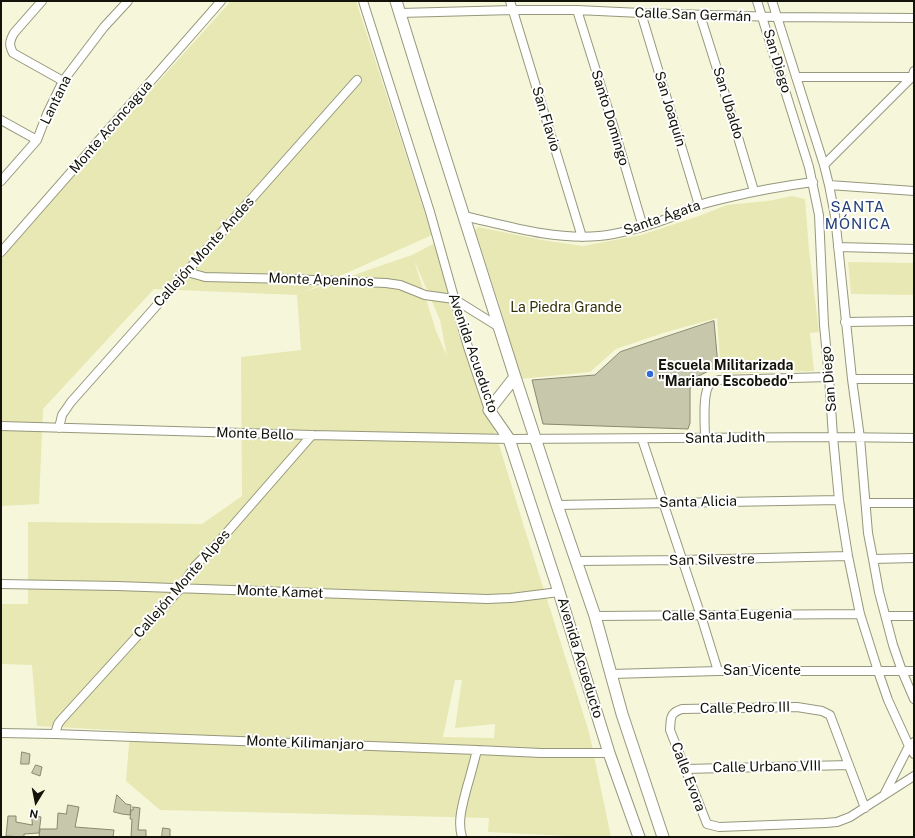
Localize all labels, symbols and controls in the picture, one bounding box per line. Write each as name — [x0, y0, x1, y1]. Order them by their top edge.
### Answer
street label: Calle San Germán — [634, 5, 752, 25]
street label: San Diego — [759, 27, 795, 95]
street label: San Ubaldo — [709, 65, 747, 141]
street label: Santo Domingo — [587, 68, 633, 168]
street label: San Joaquín — [651, 69, 689, 149]
street label: Lantana — [37, 73, 75, 127]
street label: Monte Aconcagua — [66, 77, 156, 177]
street label: San Flavio — [528, 85, 564, 153]
street label: Callejón Monte Andes — [150, 194, 258, 310]
street label: Santa Ágata — [621, 197, 703, 239]
district label: SANTA MÓNICA — [825, 198, 891, 233]
street label: Monte Apeninos — [268, 270, 374, 290]
street label: Avenida Acueducto — [445, 291, 501, 415]
park label: La Piedra Grande — [510, 300, 622, 316]
street label: San Diego — [818, 345, 840, 413]
place label: Escuela Militarizada "Mariano Escobedo" — [658, 358, 793, 390]
marker: Escuela Militarizada "Mariano Escobedo" — [645, 369, 655, 379]
street label: Monte Bello — [216, 424, 294, 444]
street label: Santa Judith — [685, 429, 765, 447]
street label: Santa Alicia — [659, 493, 737, 511]
street label: Callejón Monte Alpes — [130, 526, 234, 642]
street label: San Silvestre — [669, 551, 755, 569]
street label: Monte Kamet — [236, 582, 324, 602]
street label: Avenida Acueducto — [554, 596, 606, 720]
street label: Calle Santa Eugenia — [662, 605, 792, 625]
street label: San Vicente — [723, 663, 801, 679]
street label: Calle Pedro III — [700, 699, 790, 717]
street label: Monte Kilimanjaro — [246, 733, 364, 753]
street label: Calle Evora — [667, 740, 709, 814]
street label: Calle Urbano VIII — [713, 758, 821, 776]
north arrow — [16, 782, 56, 822]
text: N — [29, 807, 39, 820]

